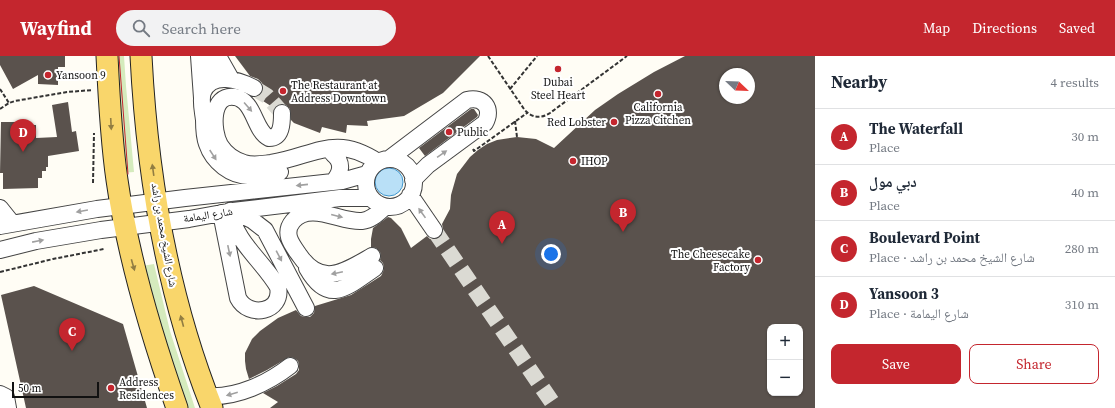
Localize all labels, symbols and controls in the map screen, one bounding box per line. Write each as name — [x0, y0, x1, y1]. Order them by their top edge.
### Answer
search box — [116, 10, 396, 46]
text: Wayfind — [20, 15, 92, 41]
icon: search — [130, 17, 152, 39]
text: Search here — [162, 18, 241, 39]
text: Map — [923, 18, 950, 38]
text: Directions — [972, 18, 1037, 38]
text: Saved — [1059, 18, 1095, 38]
marker: Dubai Steel Heart — [553, 64, 563, 74]
place label: Yansoon 9 — [56, 68, 106, 83]
north arrow — [719, 68, 755, 104]
marker: Yansoon 9 — [43, 70, 53, 80]
text: Nearby — [831, 70, 887, 94]
text: 4 results — [1051, 74, 1099, 91]
place label: Dubai Steel Heart — [531, 75, 585, 103]
place label: The Restaurant at Address Downtown — [291, 78, 387, 106]
marker: The Restaurant at Address Downtown — [278, 86, 288, 96]
marker: California Pizza Citchen — [653, 89, 663, 99]
place label: California Pizza Citchen — [625, 100, 691, 128]
one-way arrow — [243, 103, 252, 112]
place label: Red Lobster — [547, 115, 606, 130]
marker: Red Lobster — [609, 117, 619, 127]
one-way arrow — [108, 118, 114, 131]
text: The Waterfall — [869, 118, 963, 139]
pin: D — [10, 119, 36, 152]
place label: Public — [457, 125, 489, 140]
marker: Public — [444, 127, 454, 137]
text: A — [840, 128, 848, 145]
text: 30 m — [1071, 128, 1099, 145]
text: Place — [869, 139, 900, 156]
one-way arrow — [209, 150, 217, 160]
one-way arrow — [437, 150, 447, 158]
place label: IHOP — [581, 154, 608, 169]
marker: IHOP — [568, 156, 578, 166]
one-way arrow — [150, 164, 156, 176]
text: دبي مول — [869, 171, 917, 192]
street label: شارع الشيخ محمد بن راشد — [147, 182, 181, 288]
one-way arrow — [296, 182, 308, 188]
text: B — [840, 184, 848, 201]
text: 40 m — [1071, 184, 1099, 201]
text: Place — [869, 197, 900, 214]
pin: B — [610, 199, 636, 232]
street label: شارع اليمامة — [182, 204, 234, 226]
one-way arrow — [418, 207, 426, 218]
one-way arrow — [76, 209, 88, 215]
pin: A — [489, 211, 515, 244]
one-way arrow — [331, 213, 343, 219]
text: Boulevard Point — [869, 227, 980, 248]
one-way arrow — [32, 238, 44, 244]
text: C — [840, 240, 848, 257]
text: 280 m — [1065, 240, 1099, 257]
your location — [541, 244, 561, 264]
one-way arrow — [226, 245, 232, 257]
place label: The Cheesecake Factory — [671, 247, 750, 275]
text: Place · شارع الشيخ محمد بن راشد — [869, 249, 1035, 266]
one-way arrow — [276, 250, 282, 262]
marker: The Cheesecake Factory — [753, 255, 763, 265]
one-way arrow — [130, 259, 136, 271]
one-way arrow — [331, 270, 343, 276]
text: Yansoon 3 — [869, 283, 939, 304]
text: D — [839, 296, 849, 313]
text: 310 m — [1065, 296, 1099, 313]
text: Place · شارع اليمامة — [869, 305, 969, 322]
one-way arrow — [179, 315, 185, 327]
pin: C — [59, 318, 85, 351]
map controls — [767, 324, 803, 396]
button: + — [767, 324, 803, 360]
button: Save — [831, 344, 961, 384]
button: Share — [969, 344, 1099, 384]
button: − — [767, 360, 803, 396]
place label: Address Residences — [119, 375, 174, 403]
scale bar — [12, 380, 99, 399]
text: 50 m — [18, 381, 41, 396]
marker: Address Residences — [106, 383, 116, 393]
one-way arrow — [225, 391, 237, 397]

